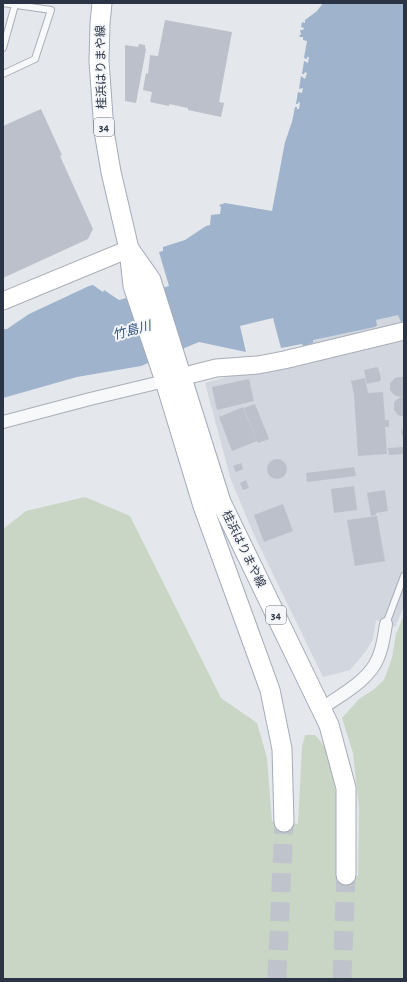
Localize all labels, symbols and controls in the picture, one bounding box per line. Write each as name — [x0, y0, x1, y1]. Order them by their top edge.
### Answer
street label: 桂浜はりまや線 — [93, 25, 108, 109]
road number: 34 — [94, 118, 114, 136]
water label: 竹島川 — [111, 318, 154, 342]
street label: 桂浜はりまや線 — [220, 508, 269, 589]
road number: 34 — [266, 606, 286, 624]

